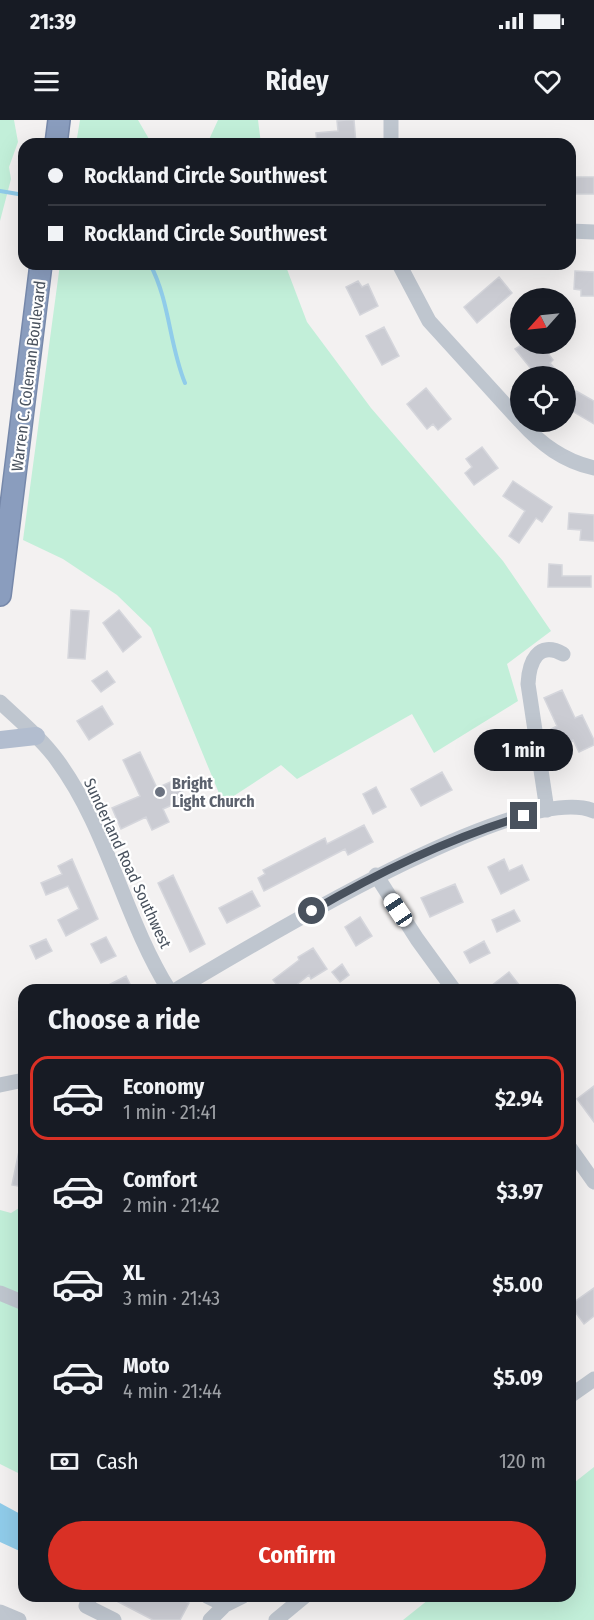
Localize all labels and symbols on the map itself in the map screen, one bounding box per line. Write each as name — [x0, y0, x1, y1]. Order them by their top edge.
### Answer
street label: Warren C. Coleman Boulevard — [7, 280, 50, 473]
north arrow — [510, 288, 576, 354]
callout: 1 min — [474, 729, 574, 771]
place label: Bright Light Church — [172, 774, 255, 811]
street label: Sunderland Road Southwest — [80, 775, 176, 952]
marker: Bright Light Church — [153, 785, 167, 799]
route end — [510, 802, 537, 829]
car — [380, 890, 416, 930]
route start — [298, 897, 325, 924]

